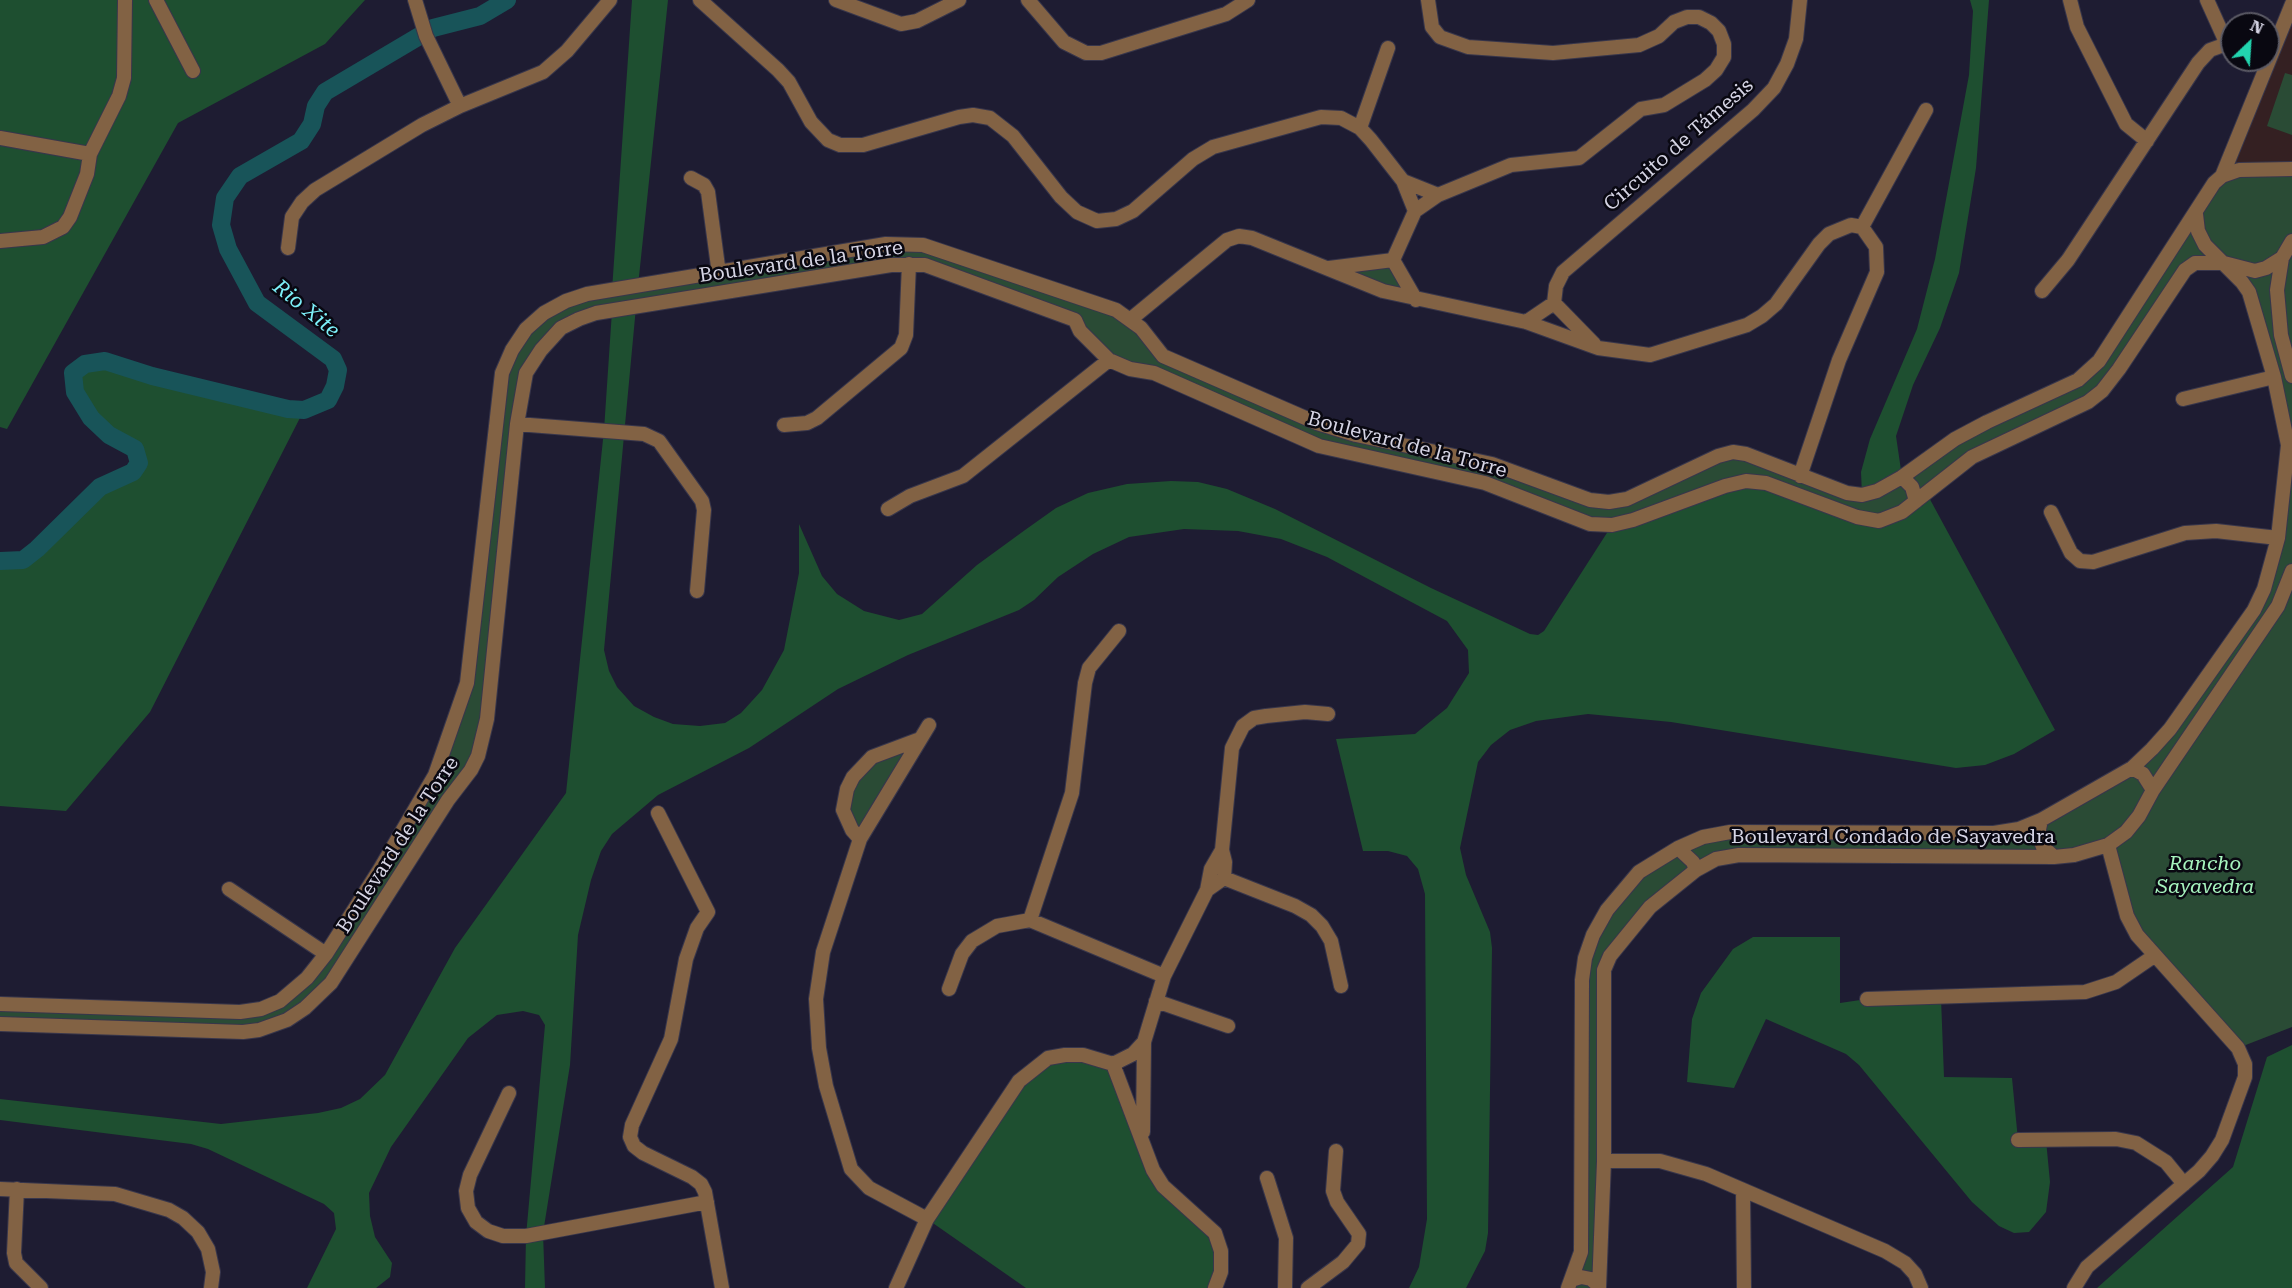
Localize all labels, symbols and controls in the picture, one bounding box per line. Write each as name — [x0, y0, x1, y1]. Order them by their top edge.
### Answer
north arrow — [2220, 12, 2280, 72]
text: N — [2247, 16, 2267, 38]
street label: Circuito de Támesis — [1599, 74, 1759, 216]
street label: Boulevard de la Torre — [698, 236, 904, 288]
water label: Rio Xite — [268, 275, 344, 343]
street label: Boulevard de la Torre — [1305, 407, 1509, 483]
street label: Boulevard de la Torre — [332, 752, 464, 938]
street label: Boulevard Condado de Sayavedra — [1731, 825, 2055, 849]
park label: Rancho Sayavedra — [2156, 852, 2254, 899]

